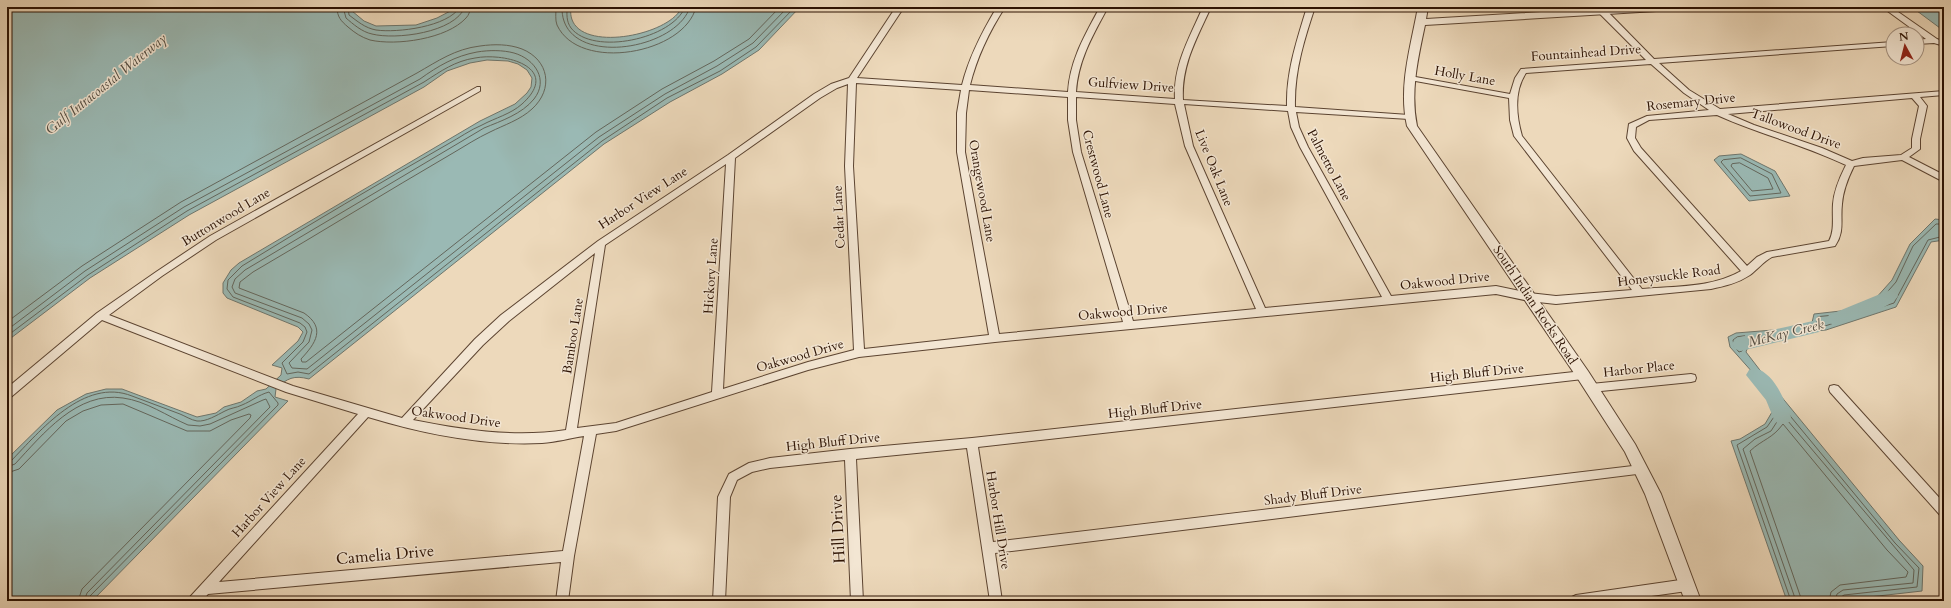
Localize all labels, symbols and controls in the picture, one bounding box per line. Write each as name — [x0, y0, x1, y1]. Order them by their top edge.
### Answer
north arrow — [1885, 26, 1925, 66]
text: N — [1898, 28, 1910, 45]
water label: Gulf Intracoastal Waterway — [41, 29, 171, 139]
street label: Fountainhead Drive — [1530, 40, 1642, 66]
street label: Holly Lane — [1433, 62, 1497, 90]
street label: Gulfview Drive — [1087, 73, 1175, 97]
street label: Rosemary Drive — [1646, 88, 1737, 116]
street label: Tallowood Drive — [1748, 104, 1844, 154]
street label: Palmetto Lane — [1303, 126, 1356, 204]
street label: Live Oak Lane — [1190, 127, 1238, 209]
street label: Crestwood Lane — [1078, 128, 1118, 220]
street label: Orangewood Lane — [964, 138, 1000, 244]
street label: Harbor View Lane — [595, 162, 691, 234]
street label: Buttonwood Lane — [178, 183, 274, 251]
street label: Cedar Lane — [828, 185, 850, 249]
street label: Hickory Lane — [699, 237, 723, 315]
street label: South Indian Rocks Road — [1488, 242, 1582, 368]
street label: Honeysuckle Road — [1616, 261, 1722, 291]
street label: Oakwood Drive — [1399, 267, 1491, 295]
street label: Bamboo Lane — [558, 297, 588, 375]
street label: Oakwood Drive — [1077, 299, 1169, 325]
water label: McKay Creek — [1746, 314, 1826, 352]
street label: Oakwood Drive — [754, 335, 846, 377]
street label: Harbor Place — [1602, 356, 1676, 382]
street label: High Bluff Drive — [1429, 359, 1525, 387]
street label: High Bluff Drive — [1107, 395, 1203, 423]
street label: Oakwood Drive — [410, 402, 502, 432]
street label: High Bluff Drive — [785, 428, 881, 456]
street label: Harbor View Lane — [228, 453, 310, 541]
street label: Harbor Hill Drive — [981, 469, 1015, 571]
street label: Shady Bluff Drive — [1263, 480, 1363, 510]
street label: Hill Drive — [825, 494, 851, 564]
street label: Camelia Drive — [335, 540, 435, 570]

